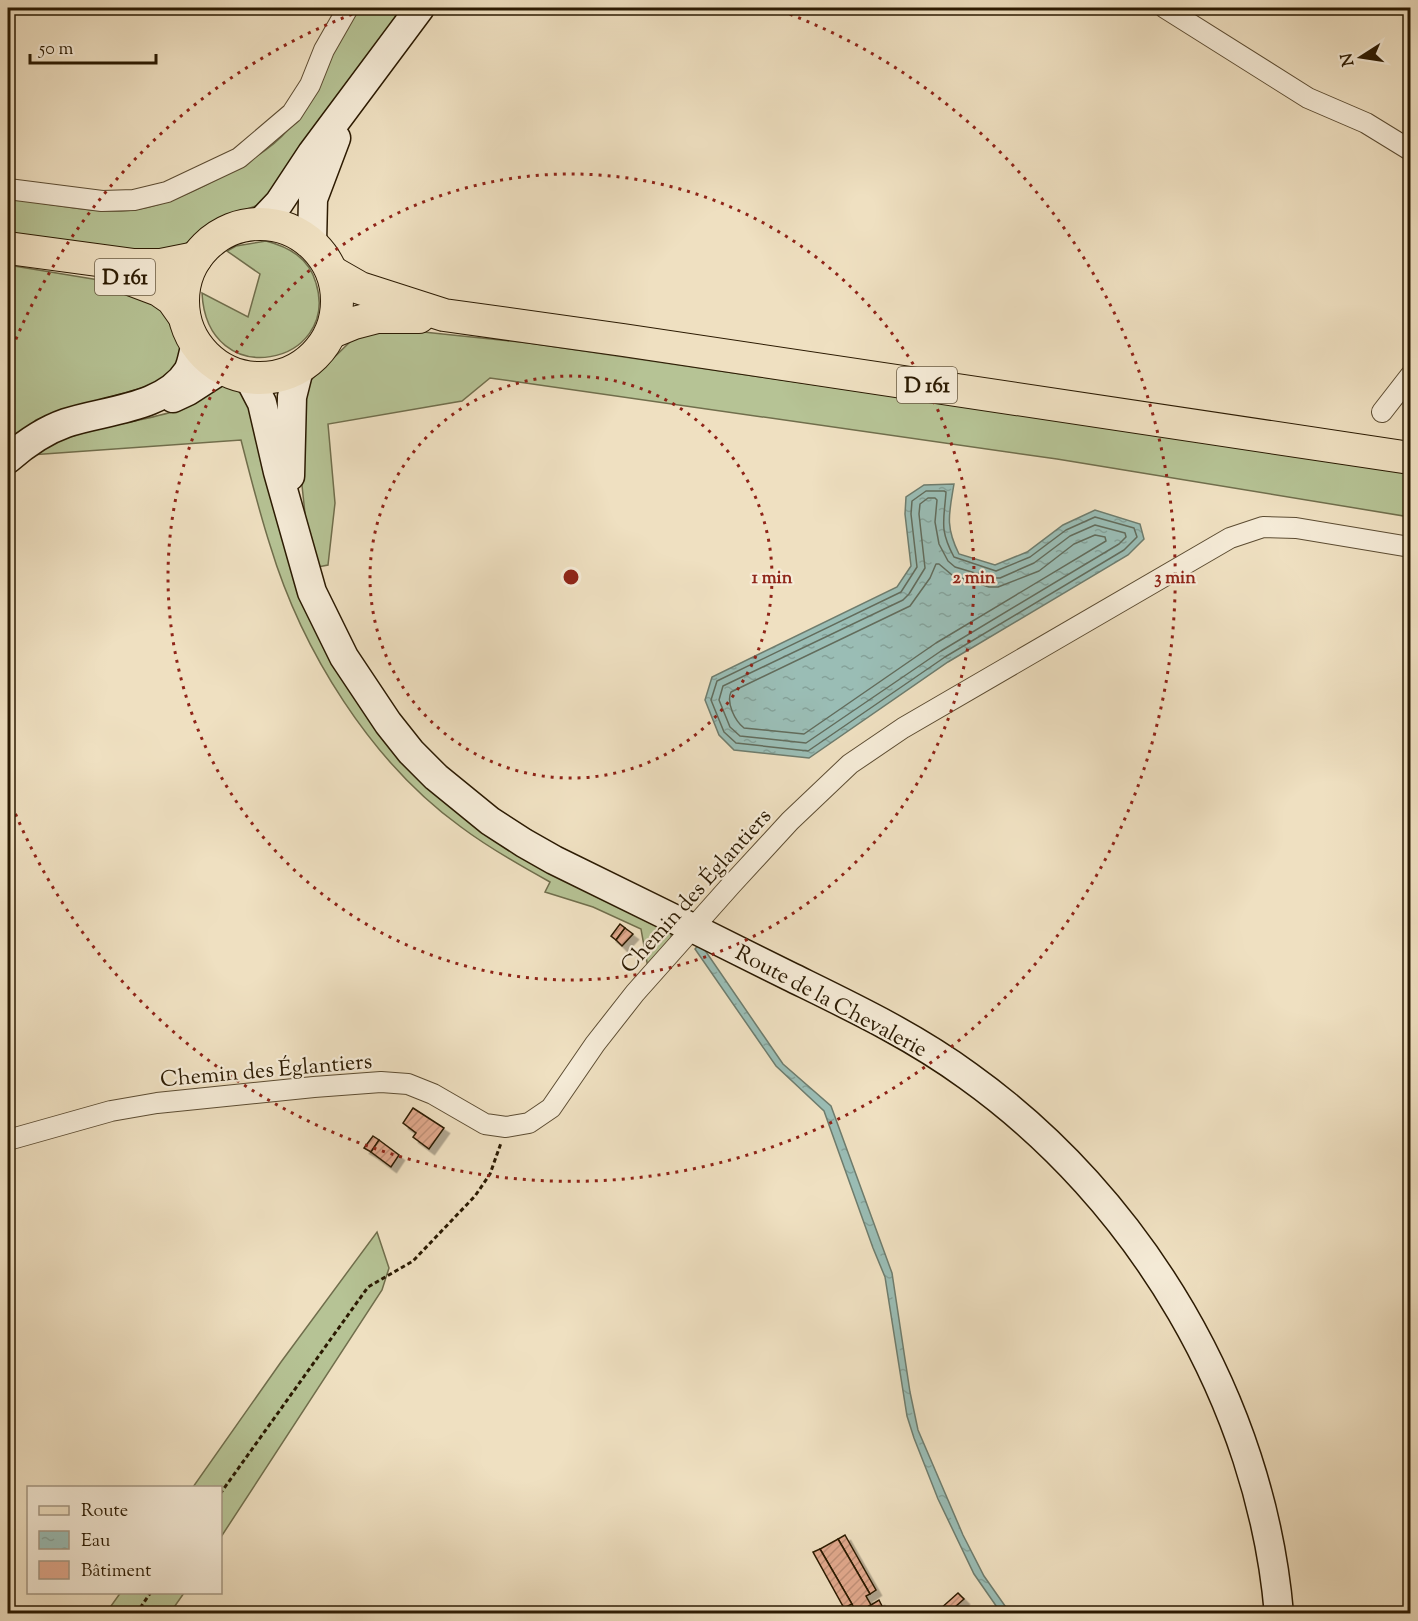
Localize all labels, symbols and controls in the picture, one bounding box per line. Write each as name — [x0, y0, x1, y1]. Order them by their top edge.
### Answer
scale bar — [30, 27, 156, 65]
north arrow — [1331, 27, 1391, 87]
text: 50 m — [38, 37, 74, 63]
text: N — [1336, 51, 1361, 68]
road number: D 161 — [95, 259, 155, 295]
road number: D 161 — [897, 367, 957, 403]
text: 1 min — [752, 566, 793, 592]
text: 2 min — [953, 566, 996, 592]
text: 3 min — [1154, 566, 1196, 592]
centre of rings — [561, 567, 581, 587]
street label: Chemin des Églantiers — [613, 802, 780, 982]
street label: Route de la Chevalerie — [729, 938, 932, 1067]
street label: Chemin des Églantiers — [159, 1046, 374, 1097]
legend — [27, 1486, 222, 1594]
text: Route — [81, 1499, 128, 1525]
text: Eau — [81, 1529, 110, 1555]
text: Bâtiment — [81, 1559, 151, 1585]

